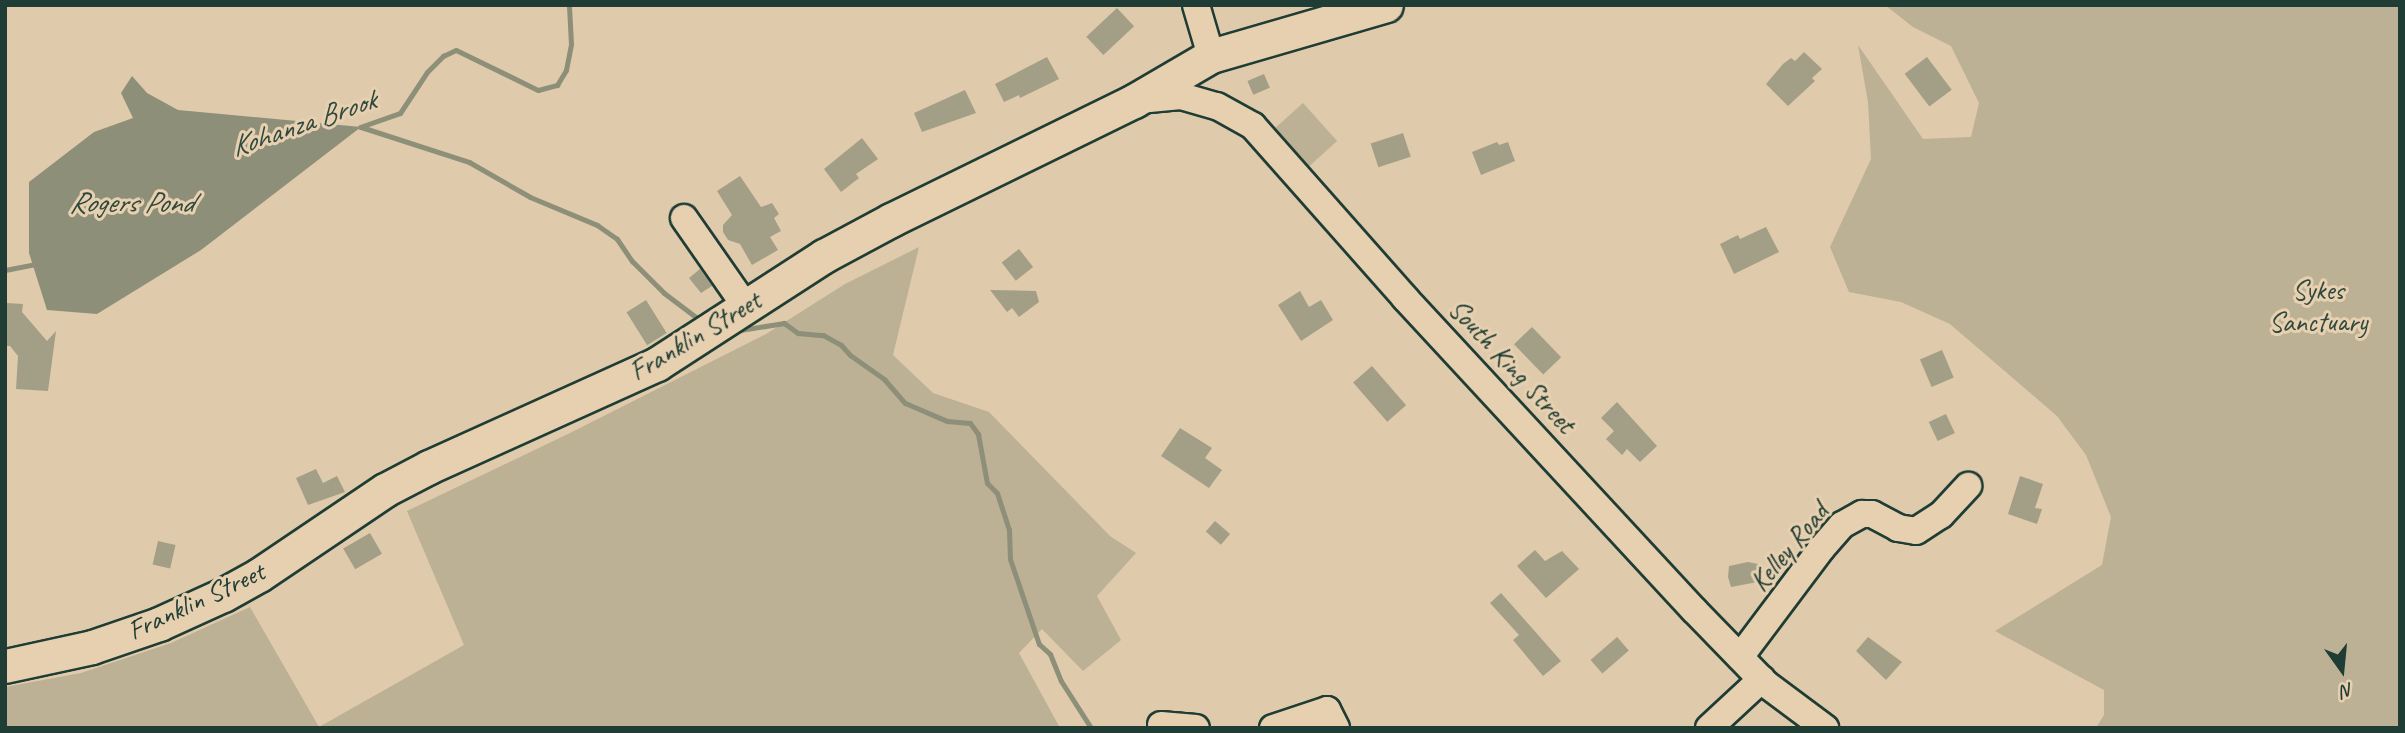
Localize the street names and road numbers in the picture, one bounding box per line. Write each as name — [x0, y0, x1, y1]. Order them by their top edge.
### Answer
street label: Franklin Street — [623, 284, 767, 388]
street label: South King Street — [1441, 292, 1583, 440]
street label: Kelley Road — [1743, 496, 1835, 598]
street label: Franklin Street — [122, 555, 270, 647]

